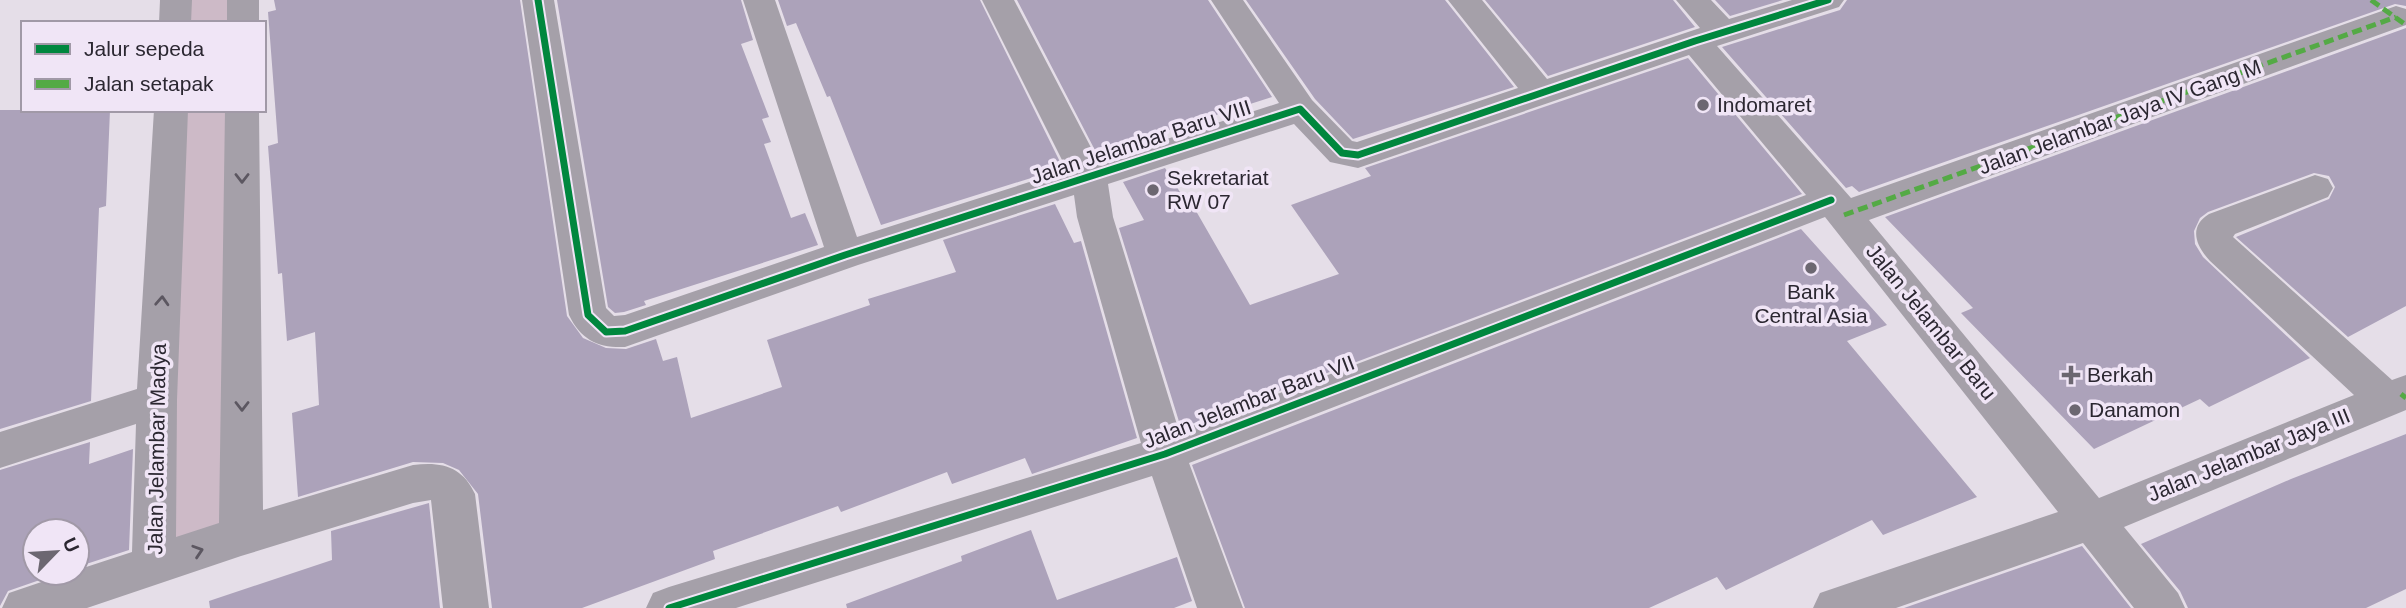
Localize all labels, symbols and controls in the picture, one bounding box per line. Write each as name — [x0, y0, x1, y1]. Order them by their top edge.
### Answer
legend — [21, 21, 266, 112]
text: Jalur sepeda — [84, 37, 205, 60]
street label: Jalan Jelambar Jaya IV Gang M — [1975, 55, 2264, 178]
text: Jalan setapak — [84, 72, 214, 95]
place label: Indomaret — [1717, 93, 1812, 116]
street label: Jalan Jelambar Baru VIII — [1028, 95, 1254, 188]
marker: Indomaret — [1695, 97, 1711, 113]
place label: Sekretariat RW 07 — [1167, 166, 1269, 213]
one-way arrow — [234, 174, 250, 184]
marker: Sekretariat RW 07 — [1145, 182, 1161, 198]
street label: Jalan Jelambar Baru — [1862, 240, 2001, 404]
marker: Bank Central Asia — [1803, 260, 1819, 276]
place label: Bank Central Asia — [1754, 280, 1868, 327]
one-way arrow — [154, 295, 169, 306]
street label: Jalan Jelambar Madya — [143, 343, 170, 555]
street label: Jalan Jelambar Baru VII — [1140, 351, 1358, 452]
place label: Berkah — [2087, 363, 2154, 386]
marker: Berkah — [2061, 365, 2081, 385]
place label: Danamon — [2089, 398, 2180, 421]
one-way arrow — [234, 401, 250, 412]
marker: Danamon — [2067, 402, 2083, 418]
street label: Jalan Jelambar Jaya III — [2144, 403, 2353, 506]
north arrow — [21, 517, 91, 587]
text: U — [59, 534, 83, 556]
one-way arrow — [191, 544, 203, 559]

